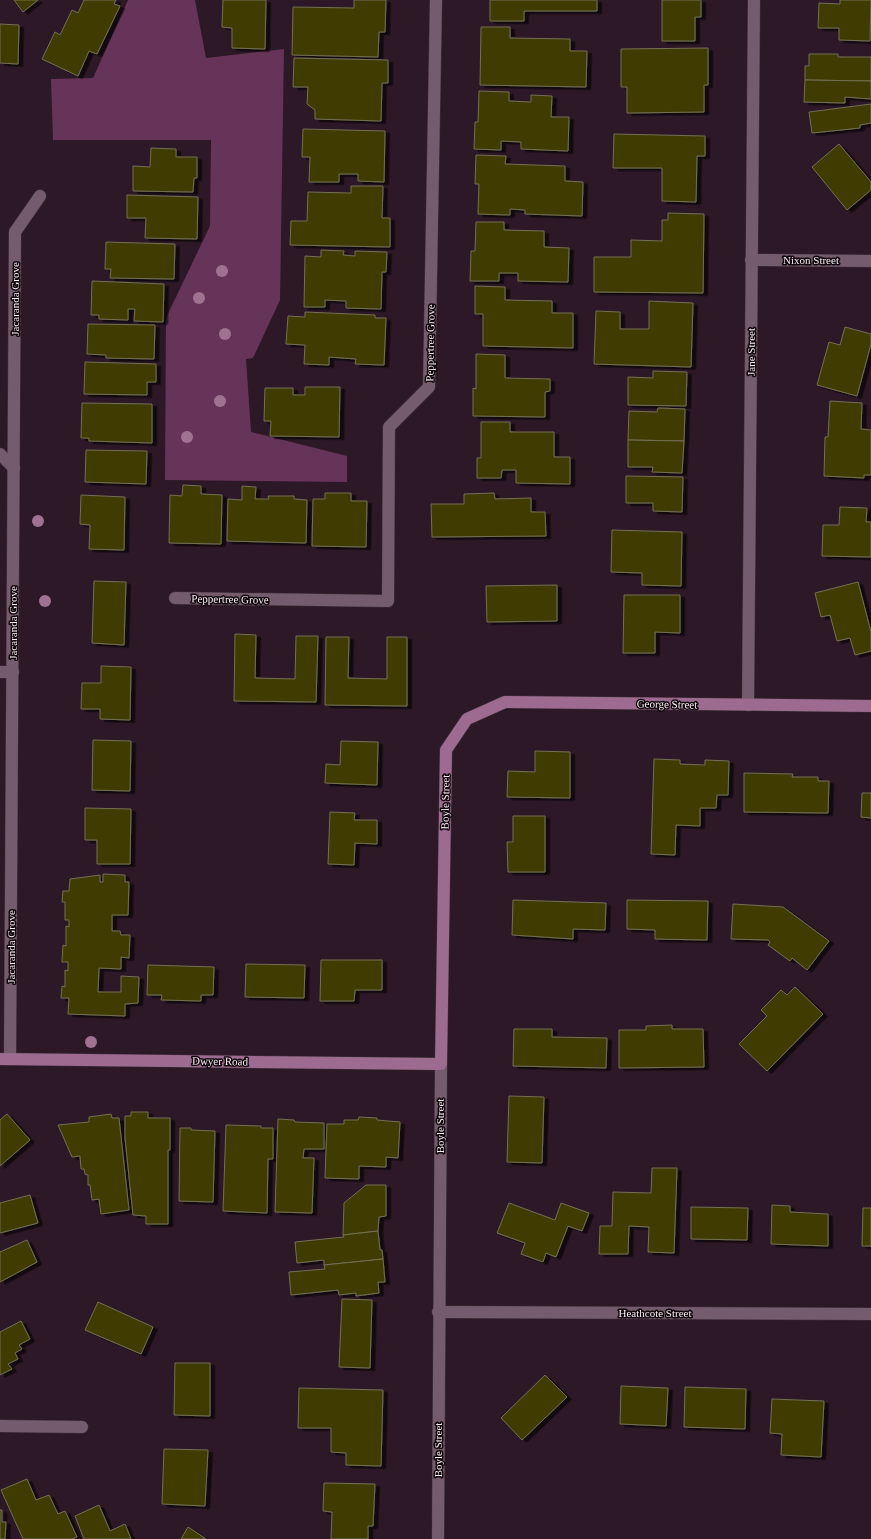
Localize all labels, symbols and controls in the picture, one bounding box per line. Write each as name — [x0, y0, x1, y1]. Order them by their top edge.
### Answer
street label: Nixon Street — [783, 254, 839, 266]
street label: Jacaranda Grove — [9, 262, 21, 336]
street label: Peppertree Grove — [423, 304, 437, 382]
street label: Jane Street — [745, 328, 757, 376]
street label: Jacaranda Grove — [7, 586, 19, 660]
street label: Peppertree Grove — [191, 592, 269, 606]
street label: George Street — [637, 697, 697, 711]
street label: Boyle Street — [439, 775, 451, 829]
street label: Jacaranda Grove — [5, 910, 17, 984]
street label: Dwyer Road — [192, 1055, 249, 1067]
street label: Boyle Street — [434, 1099, 446, 1153]
street label: Heathcote Street — [619, 1307, 692, 1319]
street label: Boyle Street — [432, 1423, 444, 1477]

